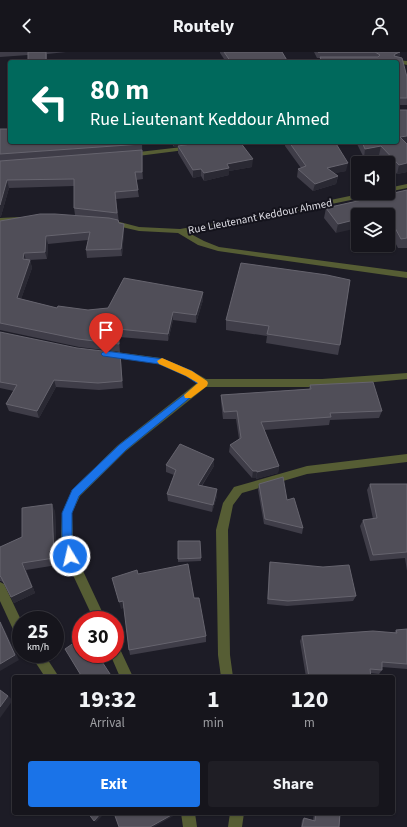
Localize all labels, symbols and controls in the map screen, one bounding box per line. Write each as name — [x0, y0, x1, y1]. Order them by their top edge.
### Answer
text: Routely — [173, 14, 234, 39]
icon: back — [16, 15, 38, 37]
icon: person — [369, 15, 391, 37]
text: 80 m — [90, 70, 149, 110]
icon: left — [24, 76, 76, 128]
text: Rue Lieutenant Keddour Ahmed — [90, 107, 330, 132]
map controls — [351, 156, 395, 252]
button: sound — [351, 156, 395, 200]
street label: Rue Lieutenant Keddour Ahmed — [187, 195, 333, 238]
button: layers — [351, 208, 395, 252]
pin — [89, 313, 123, 354]
icon: arrive — [95, 319, 117, 341]
position arrow — [49, 535, 91, 577]
speed limit sign: 30 — [72, 611, 124, 663]
text: 25 — [27, 618, 49, 646]
text: km/h — [27, 640, 49, 654]
text: 19:32 — [78, 682, 136, 717]
text: 1 — [207, 682, 220, 717]
text: 120 — [290, 682, 328, 717]
text: Arrival — [90, 714, 125, 732]
text: min — [203, 714, 224, 732]
text: m — [304, 714, 315, 732]
button: Exit — [28, 761, 200, 807]
button: Share — [208, 761, 379, 807]

